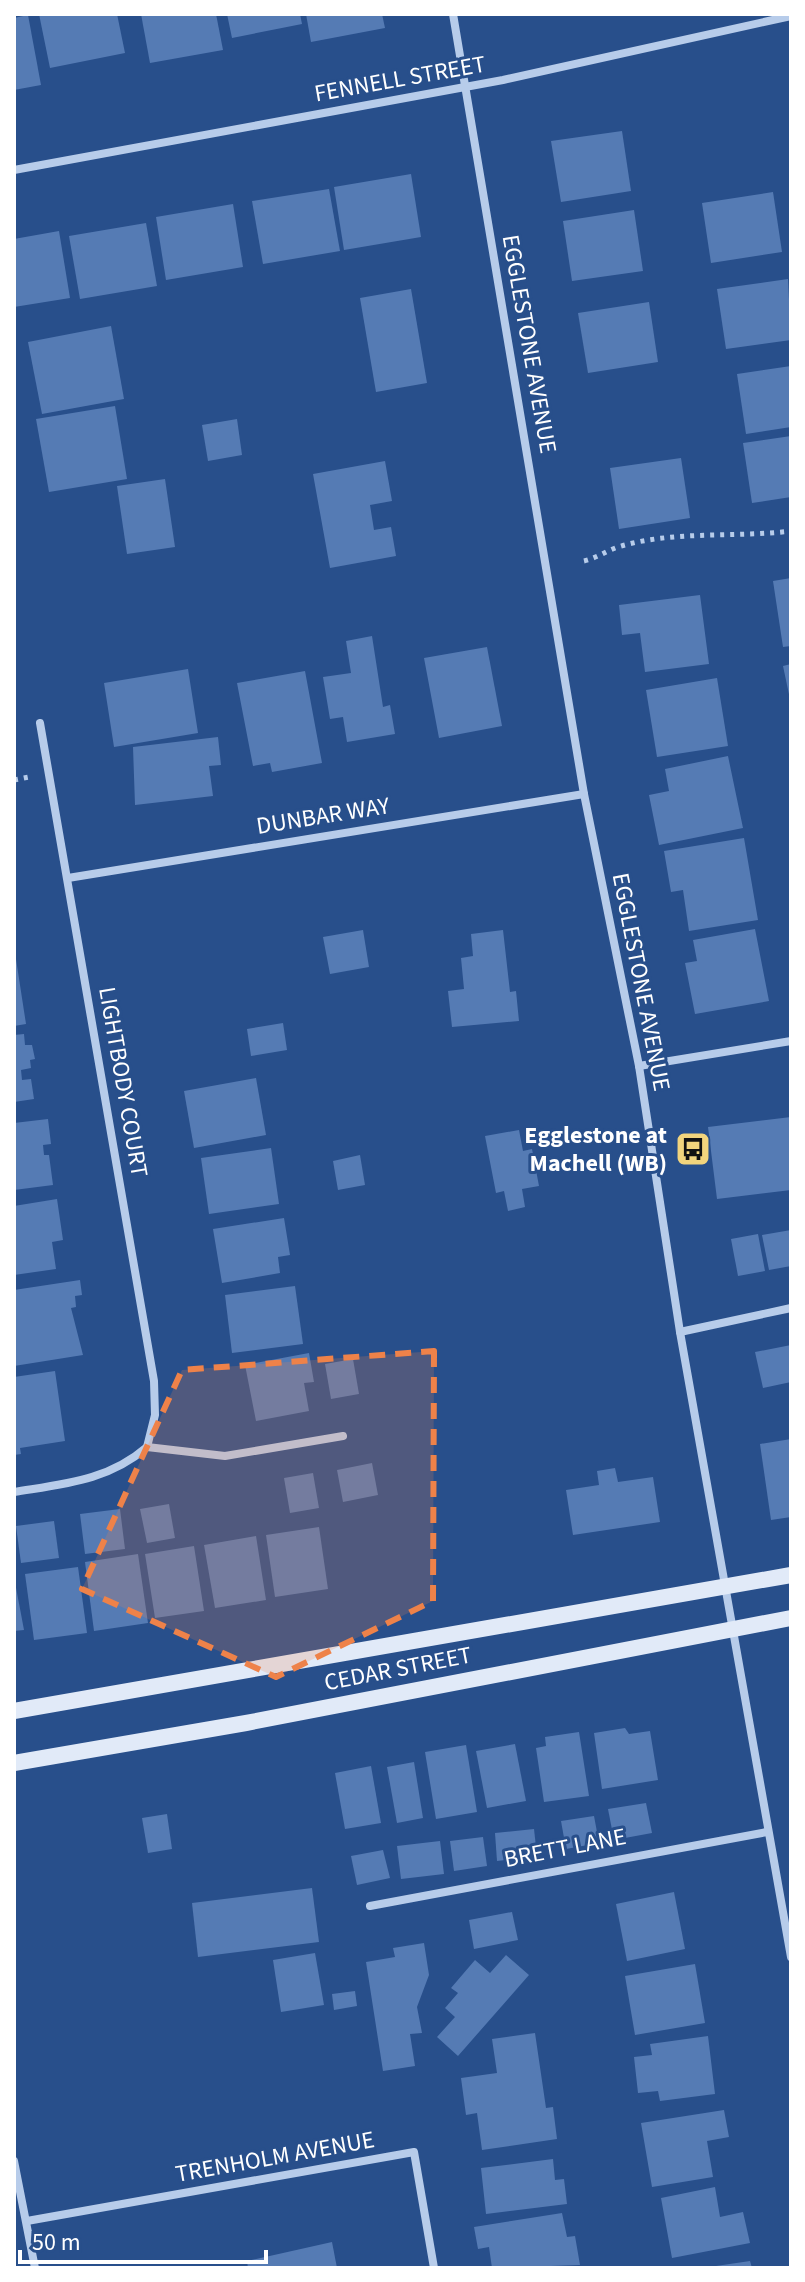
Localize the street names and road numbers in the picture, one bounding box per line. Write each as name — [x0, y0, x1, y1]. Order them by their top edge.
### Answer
street label: FENNELL STREET — [312, 47, 489, 111]
street label: EGGLESTONE AVENUE — [493, 232, 565, 456]
street label: DUNBAR WAY — [254, 788, 393, 844]
street label: EGGLESTONE AVENUE — [603, 870, 679, 1094]
street label: LIGHTBODY COURT — [89, 984, 157, 1180]
street label: CEDAR STREET — [321, 1638, 475, 1700]
street label: BRETT LANE — [501, 1819, 629, 1877]
street label: TRENHOLM AVENUE — [173, 2122, 377, 2192]

